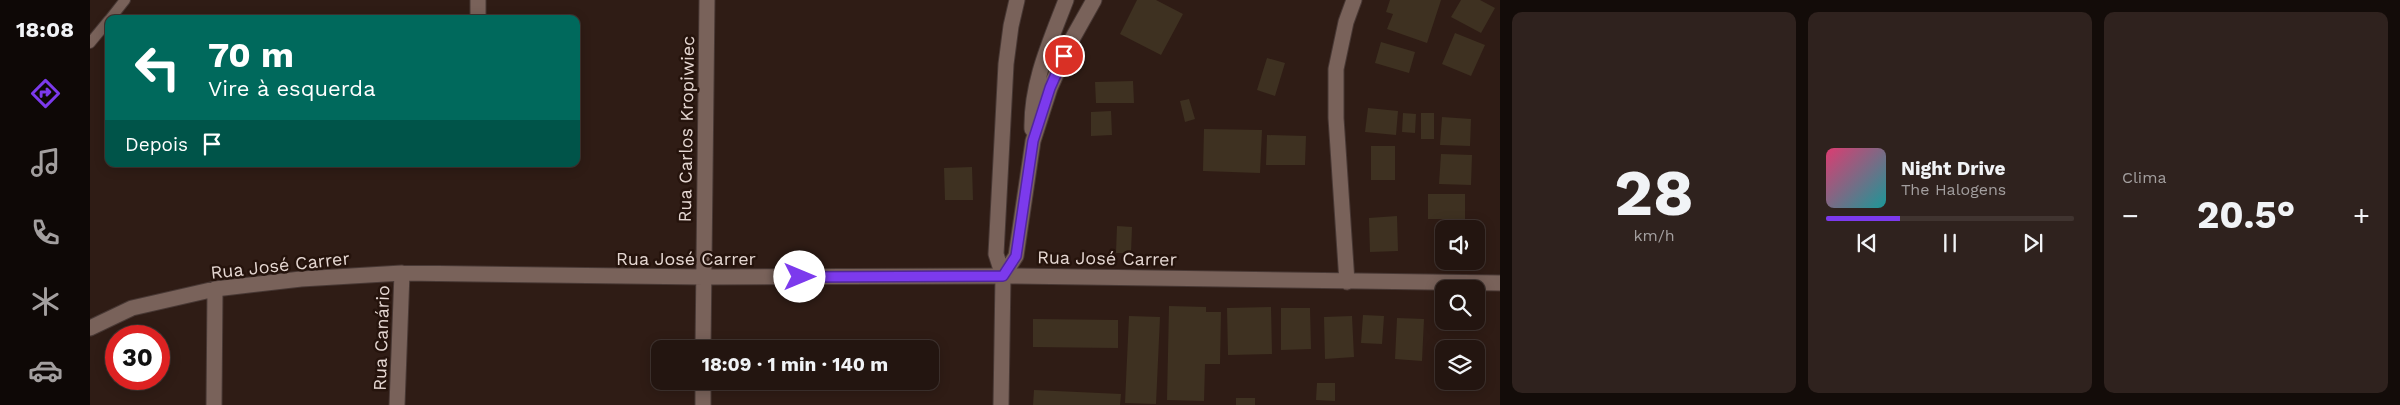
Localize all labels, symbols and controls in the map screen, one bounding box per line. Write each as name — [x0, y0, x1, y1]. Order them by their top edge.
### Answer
text: 18:08 — [16, 17, 74, 42]
text: 70 m — [208, 34, 294, 76]
icon: left — [125, 35, 190, 100]
pin — [1043, 35, 1085, 77]
street label: Rua Carlos Kropiwiec — [674, 36, 698, 222]
icon: arrive — [1050, 42, 1078, 70]
icon: directions — [28, 76, 63, 111]
text: Vire à esquerda — [208, 76, 376, 101]
icon: arrive — [198, 130, 226, 158]
text: Depois — [125, 133, 188, 156]
icon: music — [28, 145, 63, 180]
text: 28 — [1614, 155, 1694, 231]
text: Night Drive — [1901, 157, 2006, 180]
text: Clima — [2122, 168, 2166, 187]
text: The Halogens — [1901, 180, 2006, 199]
text: 20.5° — [2197, 193, 2295, 237]
text: − — [2122, 199, 2139, 232]
text: + — [2353, 199, 2370, 232]
icon: phone — [28, 215, 63, 250]
map controls — [1435, 220, 1485, 390]
button: sound — [1435, 220, 1485, 270]
text: km/h — [1633, 226, 1675, 245]
icon: previous — [1853, 229, 1881, 257]
icon: pause — [1936, 229, 1964, 257]
icon: next — [2019, 229, 2047, 257]
street label: Rua José Carrer — [1037, 246, 1177, 270]
street label: Rua José Carrer — [209, 247, 351, 283]
street label: Rua José Carrer — [616, 248, 756, 269]
position arrow — [773, 250, 825, 302]
button: search — [1435, 280, 1485, 330]
icon: climate — [28, 284, 63, 319]
street label: Rua Canário — [369, 285, 393, 391]
speed limit sign: 30 — [105, 325, 170, 390]
button: layers — [1435, 340, 1485, 390]
icon: car — [28, 353, 63, 388]
text: 18:09 · 1 min · 140 m — [702, 353, 888, 376]

